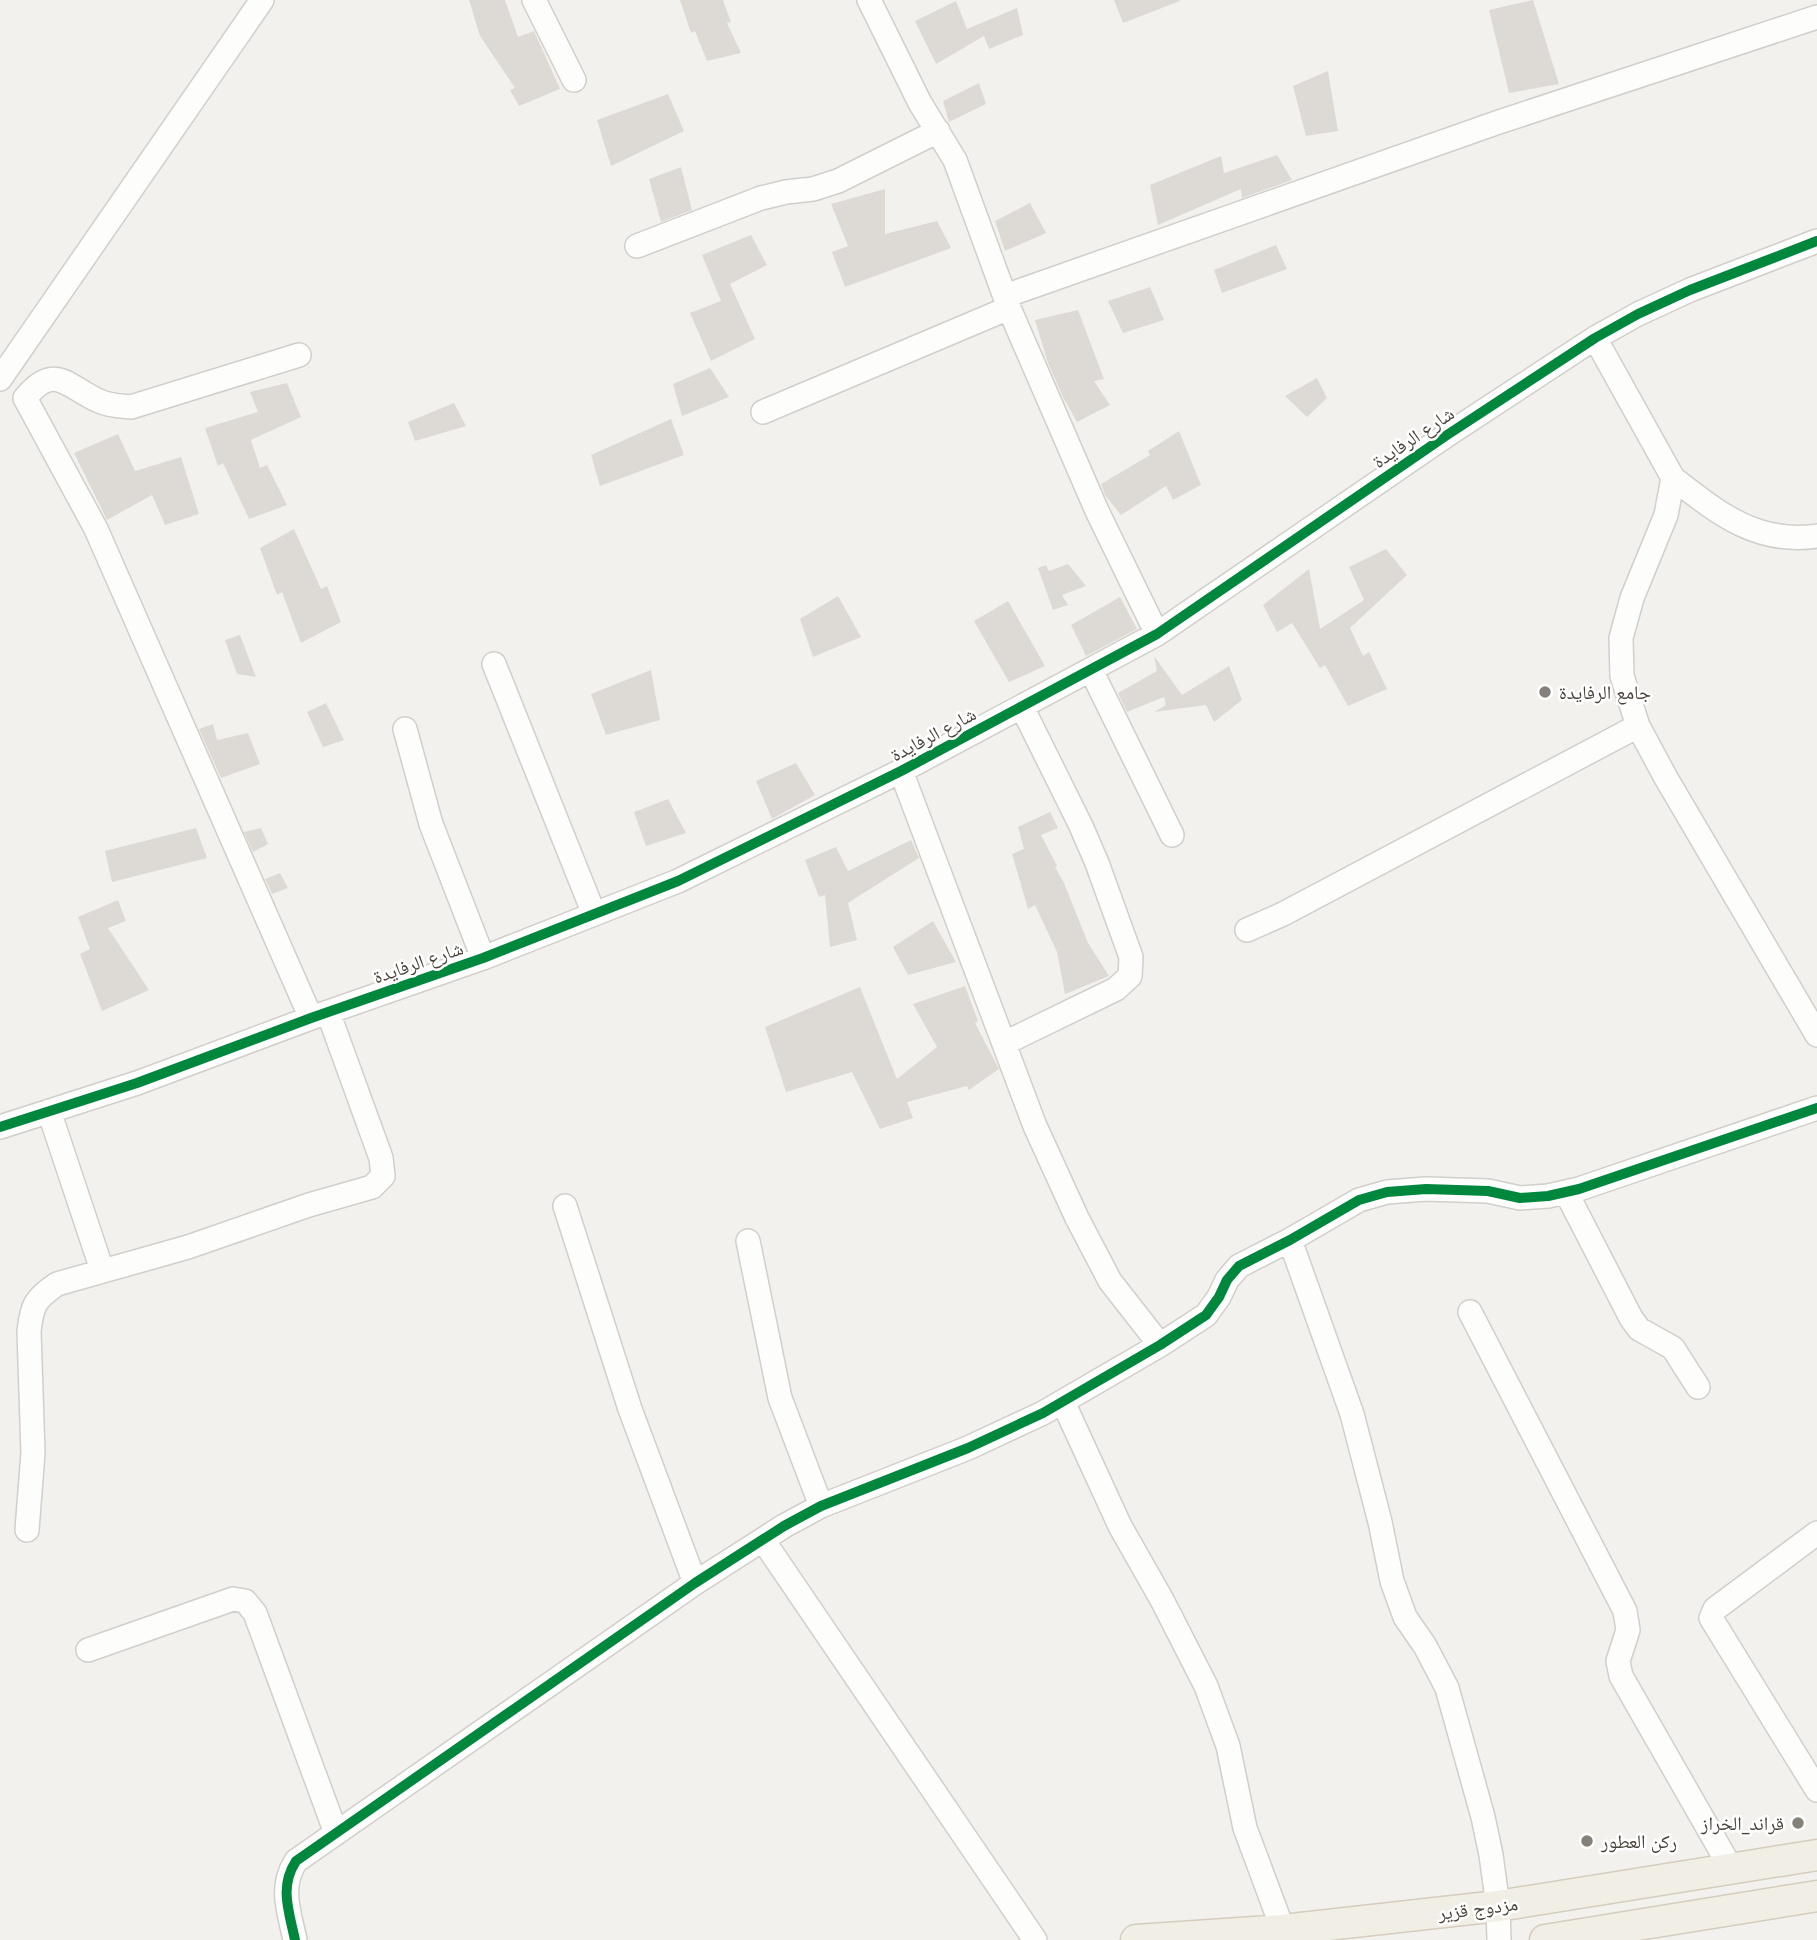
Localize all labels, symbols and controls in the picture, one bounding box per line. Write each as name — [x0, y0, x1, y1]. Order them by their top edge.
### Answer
street label: شارع الرفايدة — [1368, 401, 1458, 473]
place label: جامع الرفايدة — [1559, 680, 1651, 705]
marker: جامع الرفايدة — [1537, 684, 1553, 700]
street label: شارع الرفايدة — [886, 701, 980, 767]
street label: شارع الرفايدة — [370, 935, 466, 989]
place label: قراند_الخراز — [1700, 1811, 1784, 1835]
marker: قراند_الخراز — [1790, 1815, 1806, 1831]
place label: ركن العطور — [1600, 1829, 1677, 1853]
marker: ركن العطور — [1579, 1833, 1595, 1849]
street label: مزدوج قزير — [1436, 1891, 1519, 1925]

